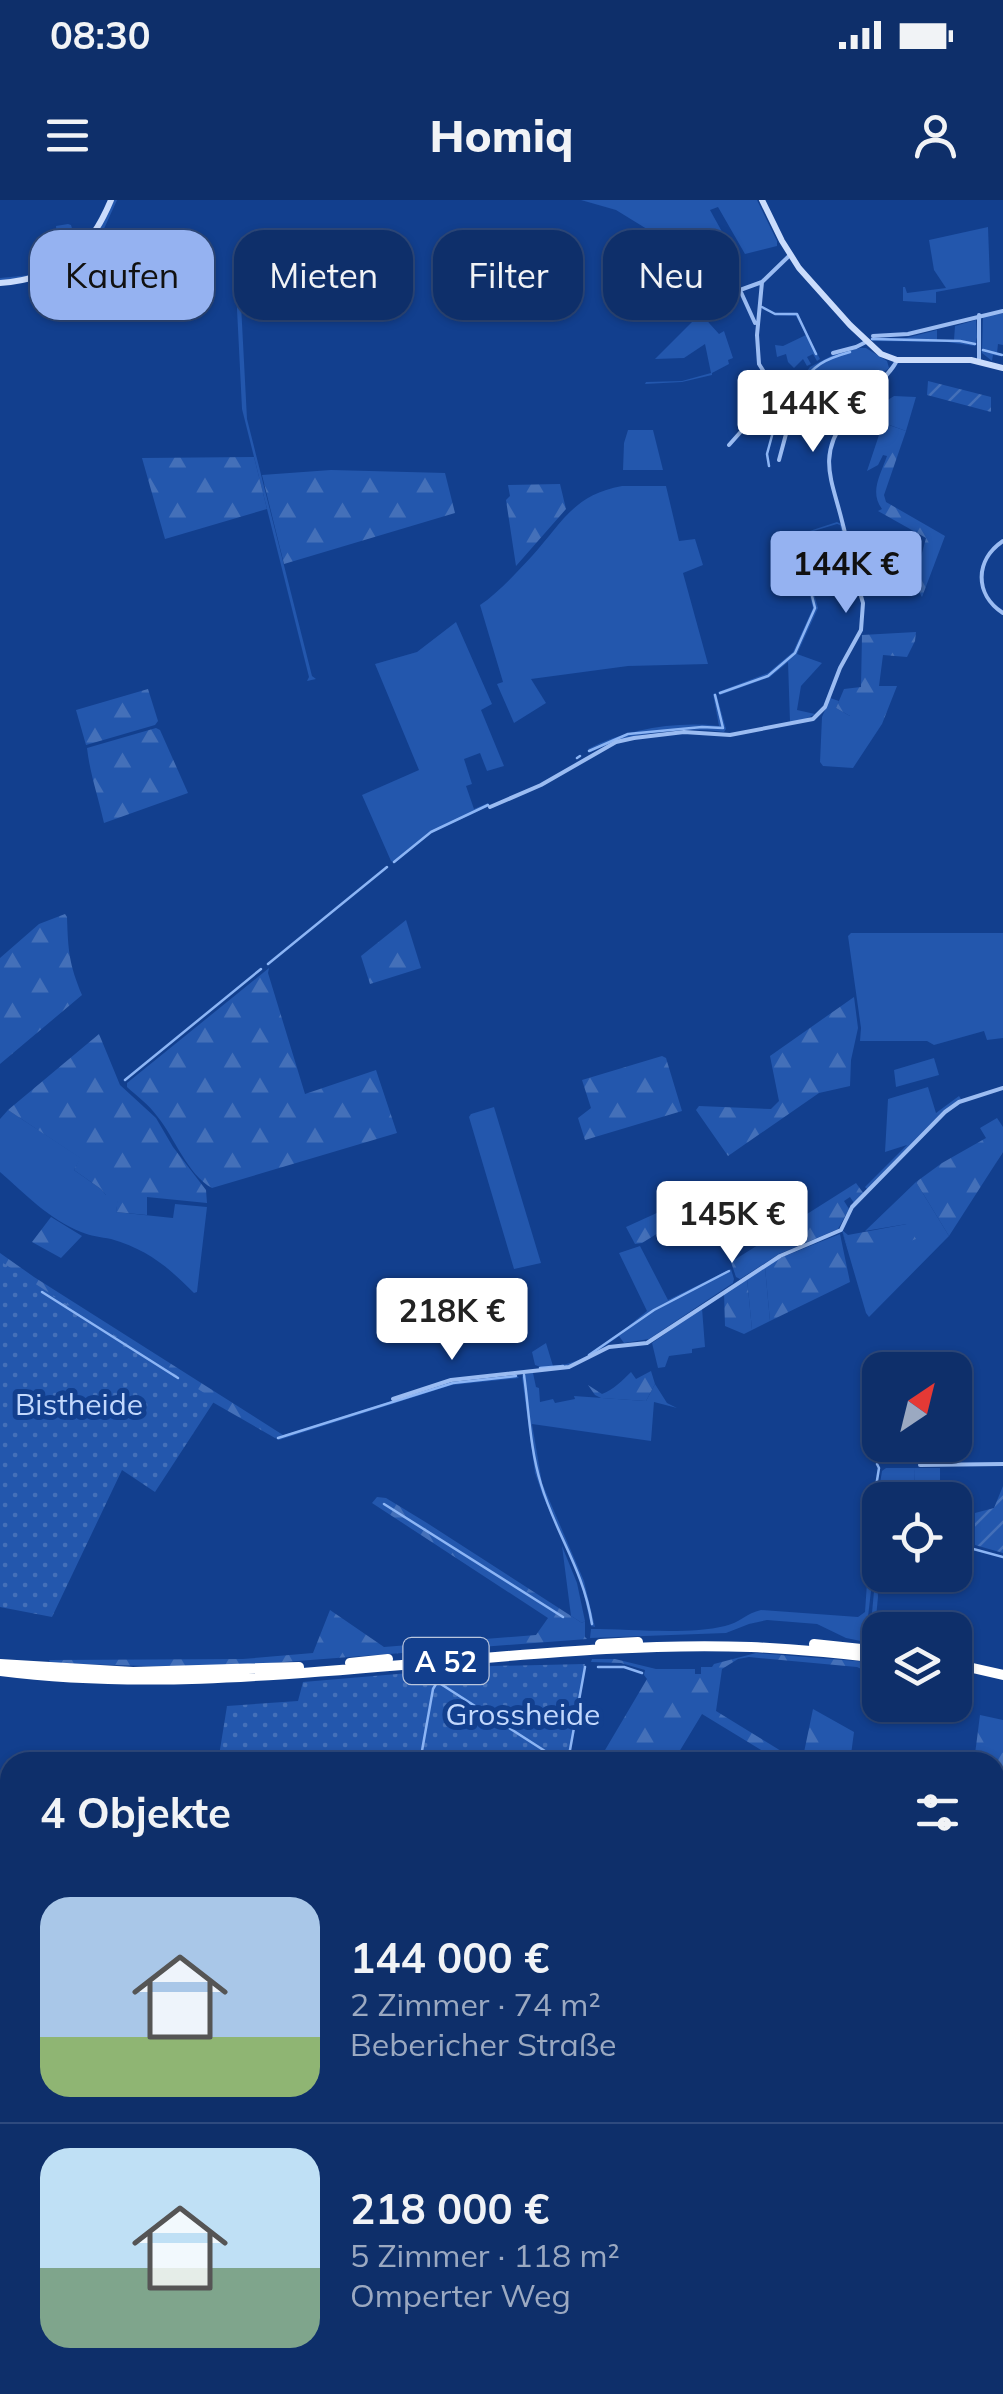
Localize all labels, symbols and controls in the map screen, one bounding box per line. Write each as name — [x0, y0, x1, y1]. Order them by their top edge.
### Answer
text: 08:30 — [50, 11, 151, 59]
text: Homiq — [429, 107, 574, 163]
icon: menu — [40, 108, 95, 163]
icon: person — [908, 108, 963, 163]
chip: Kaufen — [30, 230, 214, 320]
chip: Mieten — [234, 230, 413, 320]
chip: Filter — [433, 230, 583, 320]
chip: Neu — [603, 230, 739, 320]
pin: 144K € — [732, 370, 894, 455]
text: 144K € — [760, 382, 866, 422]
pin: 144K € — [765, 531, 927, 616]
text: 144K € — [793, 543, 899, 583]
pin: 145K € — [651, 1181, 813, 1266]
text: 145K € — [679, 1193, 785, 1233]
pin: 218K € — [371, 1278, 533, 1363]
text: 218K € — [399, 1290, 505, 1330]
north arrow — [862, 1352, 972, 1462]
map controls — [862, 1352, 972, 1722]
park label: Bistheide — [15, 1385, 143, 1423]
button: locate — [862, 1482, 972, 1592]
button: layers — [862, 1612, 972, 1722]
road number: A 52 — [404, 1638, 488, 1684]
park label: Grossheide — [446, 1695, 600, 1733]
icon: filters — [910, 1785, 965, 1840]
text: 4 Objekte — [40, 1786, 231, 1839]
text: 144 000 € — [350, 1931, 549, 1984]
icon: home — [120, 1937, 240, 2057]
text: 2 Zimmer · 74 m² — [350, 1984, 601, 2024]
text: Bebericher Straße — [350, 2024, 616, 2064]
text: 218 000 € — [350, 2182, 549, 2235]
icon: home — [120, 2188, 240, 2308]
text: 5 Zimmer · 118 m² — [350, 2235, 620, 2275]
text: Omperter Weg — [350, 2275, 571, 2315]

